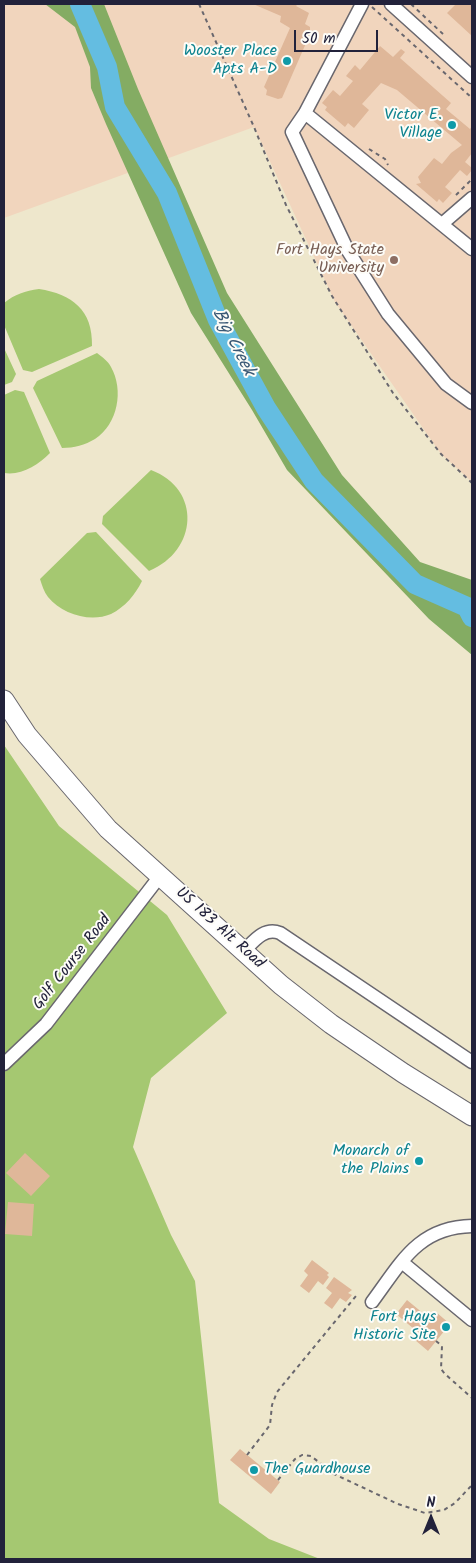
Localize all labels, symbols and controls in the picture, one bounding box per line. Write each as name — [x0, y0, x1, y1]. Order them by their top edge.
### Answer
scale bar — [296, 20, 380, 52]
text: 50 m — [302, 27, 336, 51]
place label: Wooster Place Apts A-D — [184, 42, 277, 80]
marker: Wooster Place Apts A-D — [281, 55, 293, 67]
place label: Victor E. Village — [384, 106, 442, 144]
marker: Victor E. Village — [446, 119, 458, 131]
place label: Fort Hays State University — [276, 241, 384, 279]
marker: Fort Hays State University — [388, 254, 400, 266]
water label: Big Creek — [206, 306, 258, 380]
street label: US 183 Alt Road — [171, 884, 267, 974]
street label: Golf Course Road — [30, 911, 116, 1015]
place label: Monarch of the Plains — [332, 1142, 409, 1180]
marker: Monarch of the Plains — [413, 1155, 425, 1167]
place label: Fort Hays Historic Site — [353, 1308, 436, 1346]
marker: Fort Hays Historic Site — [440, 1321, 452, 1333]
place label: The Guardhouse — [264, 1460, 371, 1480]
marker: The Guardhouse — [248, 1464, 260, 1476]
text: N — [427, 1492, 435, 1514]
north arrow — [406, 1493, 456, 1543]

